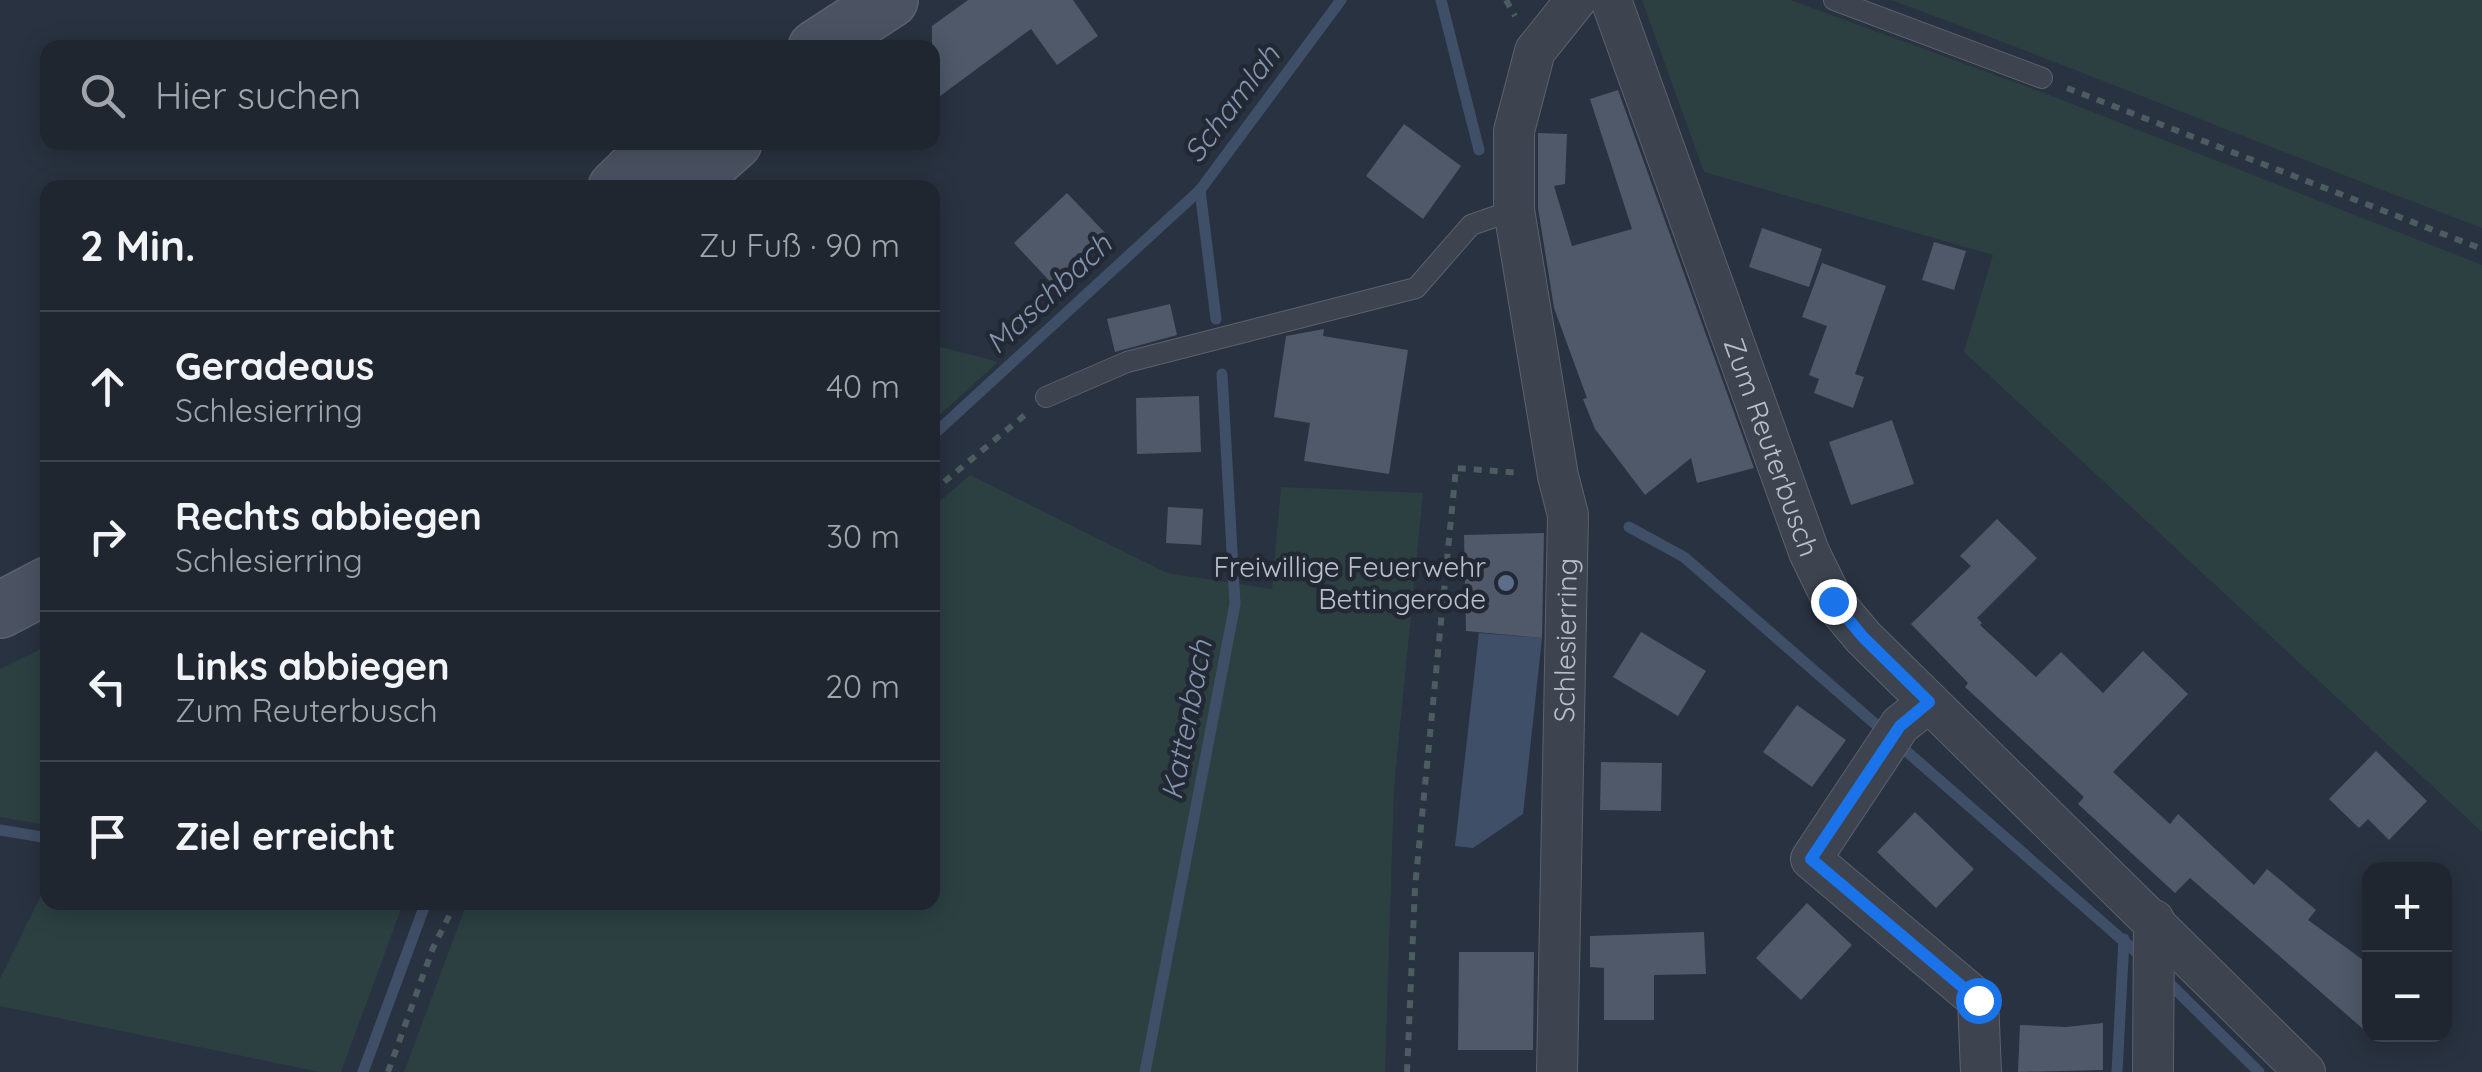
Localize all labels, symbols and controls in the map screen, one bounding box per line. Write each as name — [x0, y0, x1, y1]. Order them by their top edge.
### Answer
water label: Schamlah — [1175, 36, 1288, 170]
search box — [40, 40, 940, 150]
icon: search — [75, 68, 130, 123]
text: Hier suchen — [155, 71, 361, 119]
text: 2 Min. — [80, 219, 195, 272]
text: Zu Fuß · 90 m — [699, 225, 900, 265]
water label: Maschbach — [977, 225, 1120, 361]
street label: Zum Reuterbusch — [1717, 333, 1827, 561]
text: Geradeaus — [175, 342, 374, 390]
icon: ahead — [80, 359, 135, 414]
text: 40 m — [826, 366, 900, 406]
text: Schlesierring — [175, 390, 363, 430]
text: Rechts abbiegen — [175, 492, 482, 540]
icon: right — [80, 509, 135, 564]
text: 30 m — [826, 516, 900, 556]
text: Schlesierring — [175, 540, 363, 580]
place label: Freiwillige Feuerwehr Bettingerode — [1213, 549, 1486, 616]
street label: Schlesierring — [1546, 558, 1584, 723]
marker: Freiwillige Feuerwehr Bettingerode — [1495, 572, 1517, 594]
route end — [1811, 579, 1857, 625]
water label: Kattenbach — [1152, 636, 1220, 803]
text: Links abbiegen — [175, 642, 450, 690]
icon: left — [80, 659, 135, 714]
text: 20 m — [825, 666, 900, 706]
text: Zum Reuterbusch — [175, 690, 438, 730]
icon: arrive — [80, 809, 135, 864]
text: Ziel erreicht — [175, 812, 395, 860]
map controls — [2362, 862, 2452, 1042]
button: + — [2362, 862, 2452, 952]
button: − — [2362, 952, 2452, 1042]
route start — [1956, 978, 2002, 1024]

